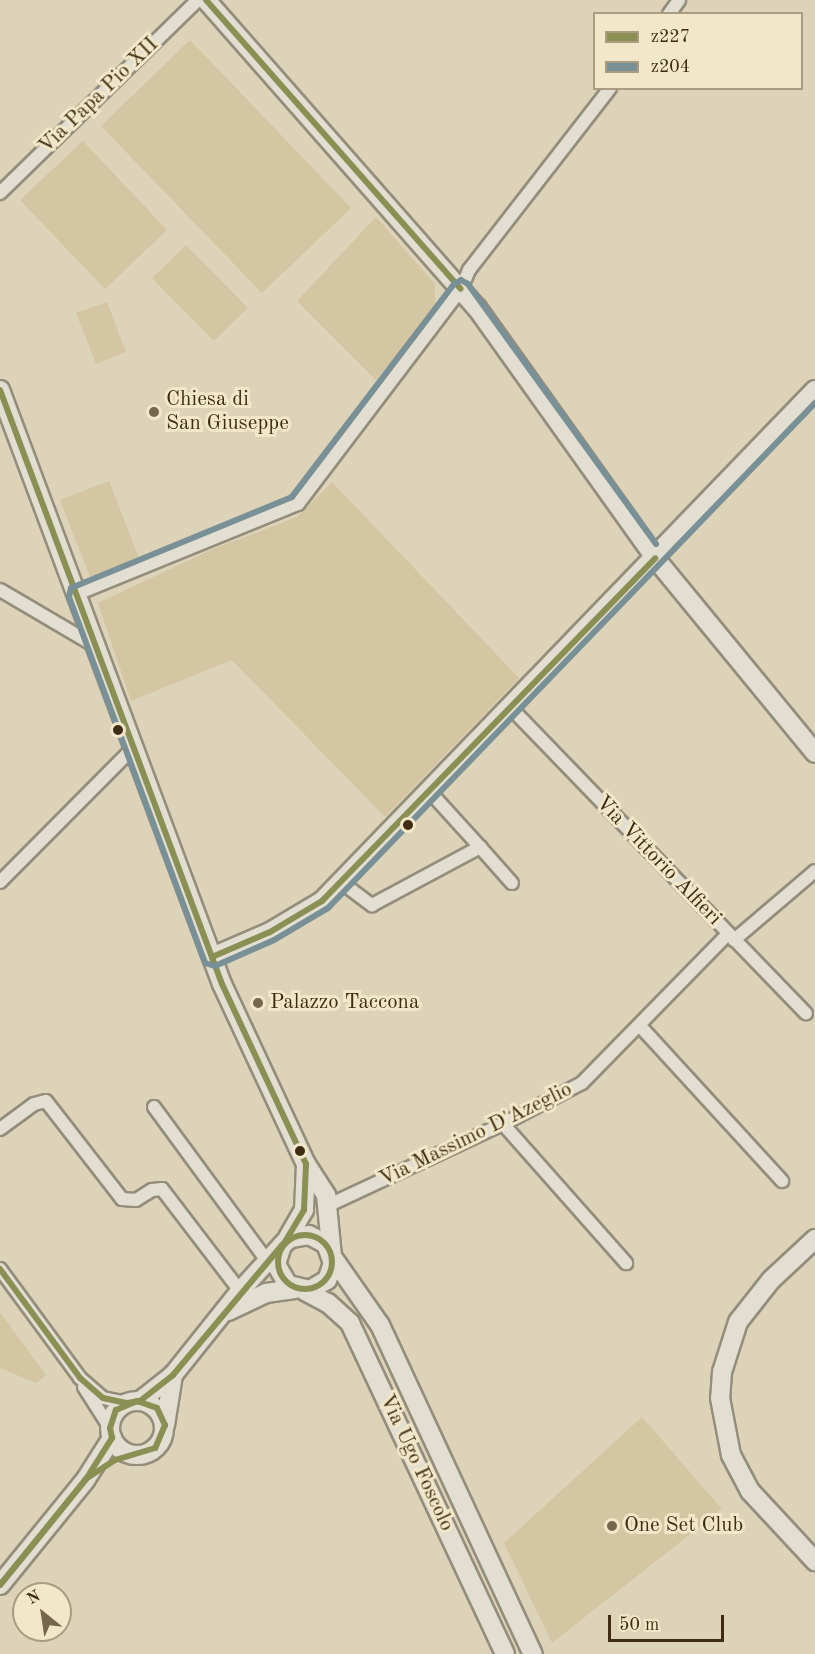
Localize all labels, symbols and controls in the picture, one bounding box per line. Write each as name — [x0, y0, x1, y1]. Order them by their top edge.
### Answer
legend — [593, 12, 803, 90]
text: z227 — [651, 28, 690, 46]
street label: Via Papa Pio XII — [34, 33, 164, 159]
text: z204 — [651, 58, 690, 76]
place label: Chiesa di San Giuseppe — [166, 387, 289, 437]
marker: Chiesa di San Giuseppe — [147, 405, 161, 419]
unlabelled marker — [112, 724, 124, 736]
street label: Via Vittorio Alfieri — [590, 791, 726, 931]
unlabelled marker — [402, 819, 414, 831]
place label: Palazzo Taccona — [270, 990, 419, 1016]
marker: Palazzo Taccona — [251, 996, 265, 1010]
street label: Via Massimo D'Azeglio — [375, 1077, 577, 1193]
unlabelled marker — [294, 1145, 306, 1157]
street label: Via Ugo Foscolo — [373, 1391, 459, 1535]
place label: One Set Club — [624, 1513, 743, 1539]
marker: One Set Club — [605, 1519, 619, 1533]
north arrow — [12, 1582, 72, 1642]
text: N — [25, 1588, 43, 1608]
scale bar — [611, 1603, 726, 1641]
text: 50 m — [619, 1616, 659, 1634]

